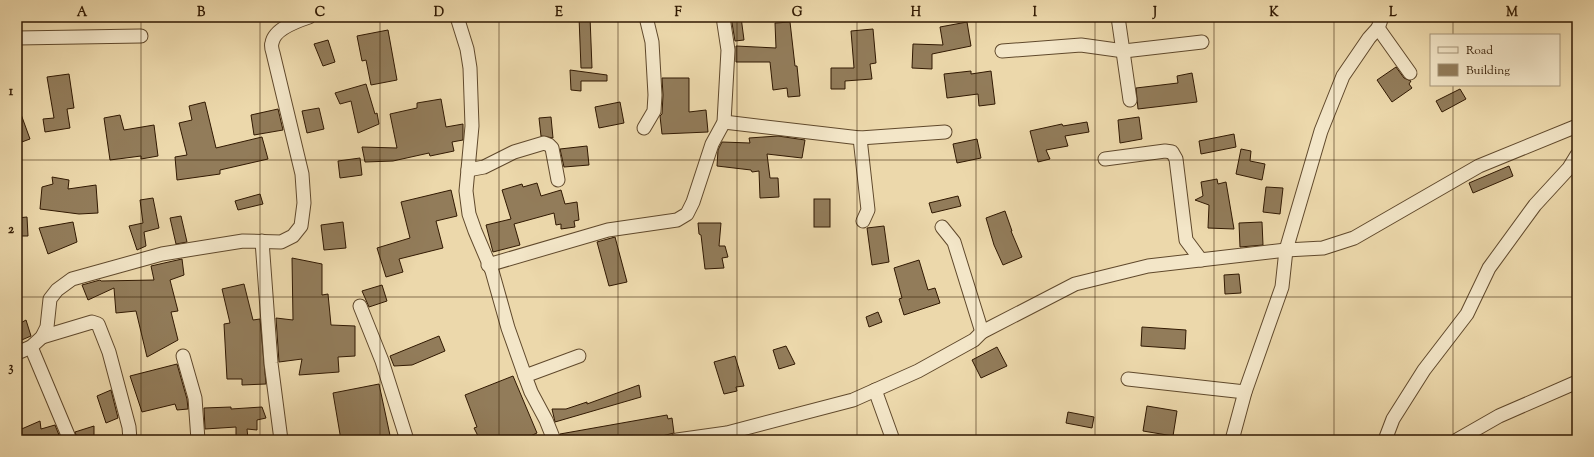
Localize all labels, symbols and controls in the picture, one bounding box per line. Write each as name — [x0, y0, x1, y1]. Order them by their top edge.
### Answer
text: A — [77, 4, 88, 22]
text: B — [197, 4, 206, 22]
text: C — [315, 4, 325, 22]
text: D — [434, 4, 444, 22]
text: E — [555, 4, 563, 22]
text: F — [674, 4, 682, 22]
text: G — [792, 4, 803, 22]
text: H — [911, 4, 922, 22]
text: I — [1033, 4, 1038, 22]
text: J — [1152, 4, 1157, 22]
text: K — [1269, 4, 1279, 22]
text: L — [1389, 4, 1397, 22]
text: M — [1506, 4, 1518, 22]
legend — [1430, 34, 1560, 86]
text: Road — [1466, 42, 1493, 60]
text: Building — [1466, 62, 1510, 80]
text: 1 — [9, 83, 14, 101]
text: 2 — [8, 221, 15, 239]
text: 3 — [8, 359, 14, 377]

